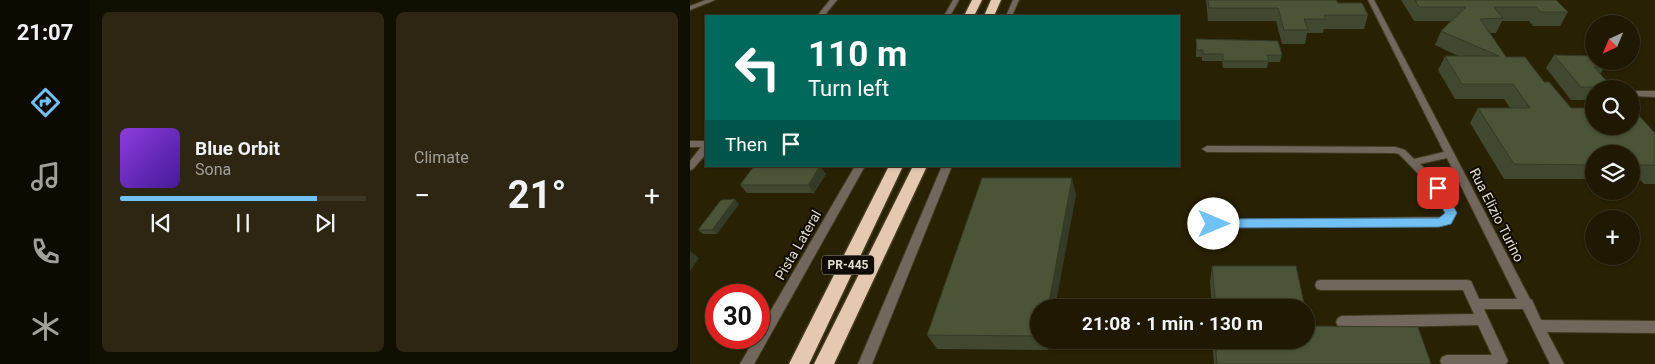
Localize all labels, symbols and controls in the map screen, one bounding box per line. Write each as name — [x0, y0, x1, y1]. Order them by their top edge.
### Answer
north arrow — [1585, 15, 1640, 70]
map controls — [1585, 15, 1640, 265]
text: 21:07 — [17, 20, 73, 45]
text: 110 m — [808, 34, 907, 75]
icon: left — [725, 35, 790, 100]
text: Turn left — [808, 76, 889, 101]
button: search — [1585, 80, 1640, 135]
icon: directions — [28, 85, 63, 120]
icon: arrive — [777, 130, 805, 158]
text: Then — [725, 133, 767, 156]
text: Blue Orbit — [195, 137, 280, 160]
button: layers — [1585, 145, 1640, 200]
text: Climate — [414, 148, 469, 167]
icon: music — [28, 159, 63, 194]
text: Sona — [195, 160, 231, 179]
street label: Rua Elizio Turino — [1466, 165, 1528, 265]
pin — [1417, 167, 1459, 209]
text: 21° — [508, 173, 566, 217]
icon: arrive — [1424, 174, 1452, 202]
text: − — [414, 179, 430, 212]
text: + — [644, 179, 660, 212]
position arrow — [1187, 197, 1239, 249]
street label: Pista Lateral — [772, 207, 824, 283]
icon: previous — [147, 209, 175, 237]
icon: pause — [229, 209, 257, 237]
icon: next — [311, 209, 339, 237]
button: + — [1585, 210, 1640, 265]
icon: phone — [28, 234, 63, 269]
road number: PR-445 — [822, 256, 874, 274]
speed limit sign: 30 — [705, 284, 770, 349]
icon: climate — [28, 309, 63, 344]
text: 21:08 · 1 min · 130 m — [1082, 312, 1263, 335]

